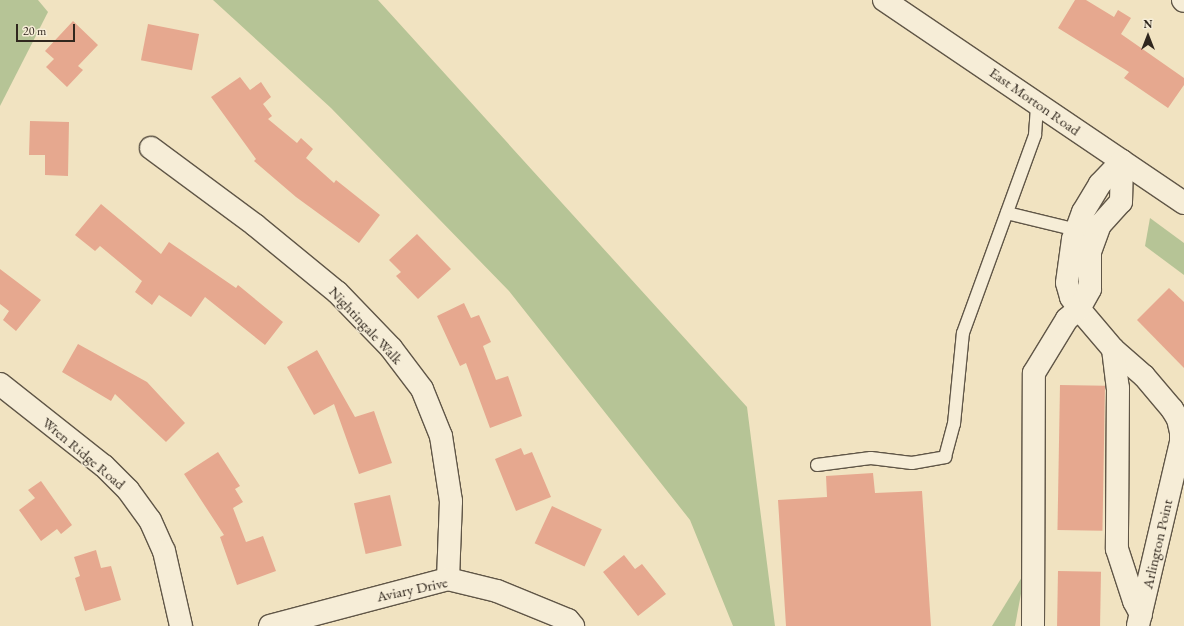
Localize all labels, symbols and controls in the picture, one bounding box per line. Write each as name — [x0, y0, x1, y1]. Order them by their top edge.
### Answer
scale bar — [18, 16, 77, 42]
north arrow — [1128, 16, 1168, 56]
text: N — [1144, 17, 1152, 31]
text: 20 m — [23, 23, 46, 39]
street label: East Morton Road — [986, 63, 1084, 139]
street label: Nightingale Walk — [325, 282, 407, 368]
street label: Wren Ridge Road — [39, 413, 129, 493]
street label: Arlington Point — [1138, 497, 1176, 591]
street label: Aviary Drive — [375, 573, 449, 605]

